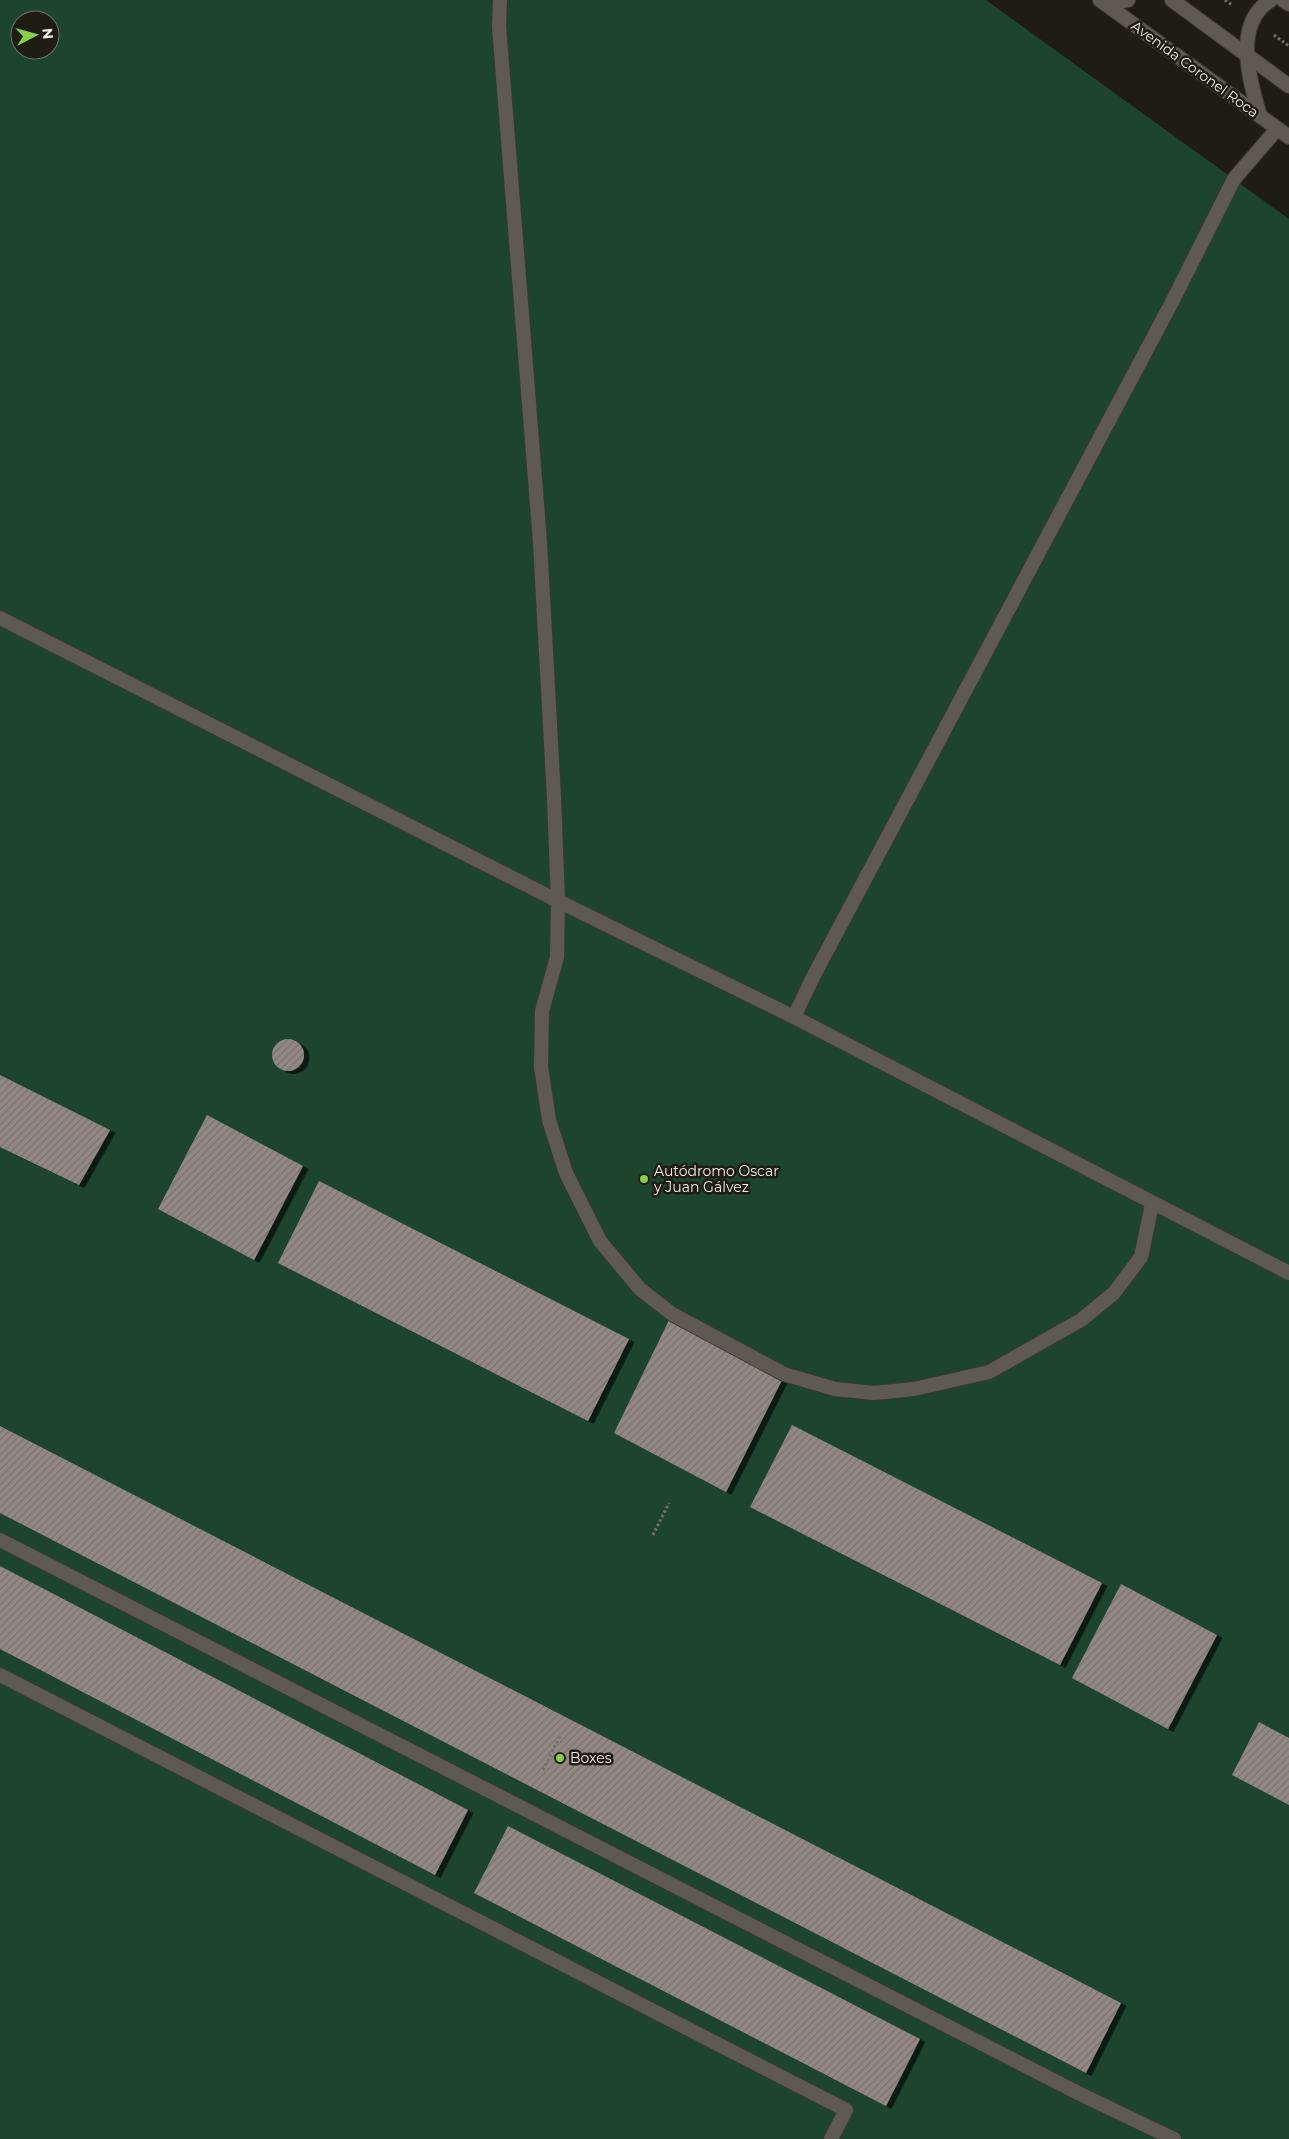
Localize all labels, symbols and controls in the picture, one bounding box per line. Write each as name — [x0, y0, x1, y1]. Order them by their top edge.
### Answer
north arrow — [10, 10, 60, 60]
street label: Avenida Coronel Roca — [1128, 17, 1262, 121]
text: N — [38, 27, 57, 40]
place label: Autódromo Oscar y Juan Gálvez — [653, 1162, 779, 1196]
marker: Autódromo Oscar y Juan Gálvez — [638, 1173, 650, 1185]
place label: Boxes — [570, 1749, 612, 1767]
marker: Boxes — [554, 1752, 566, 1764]

